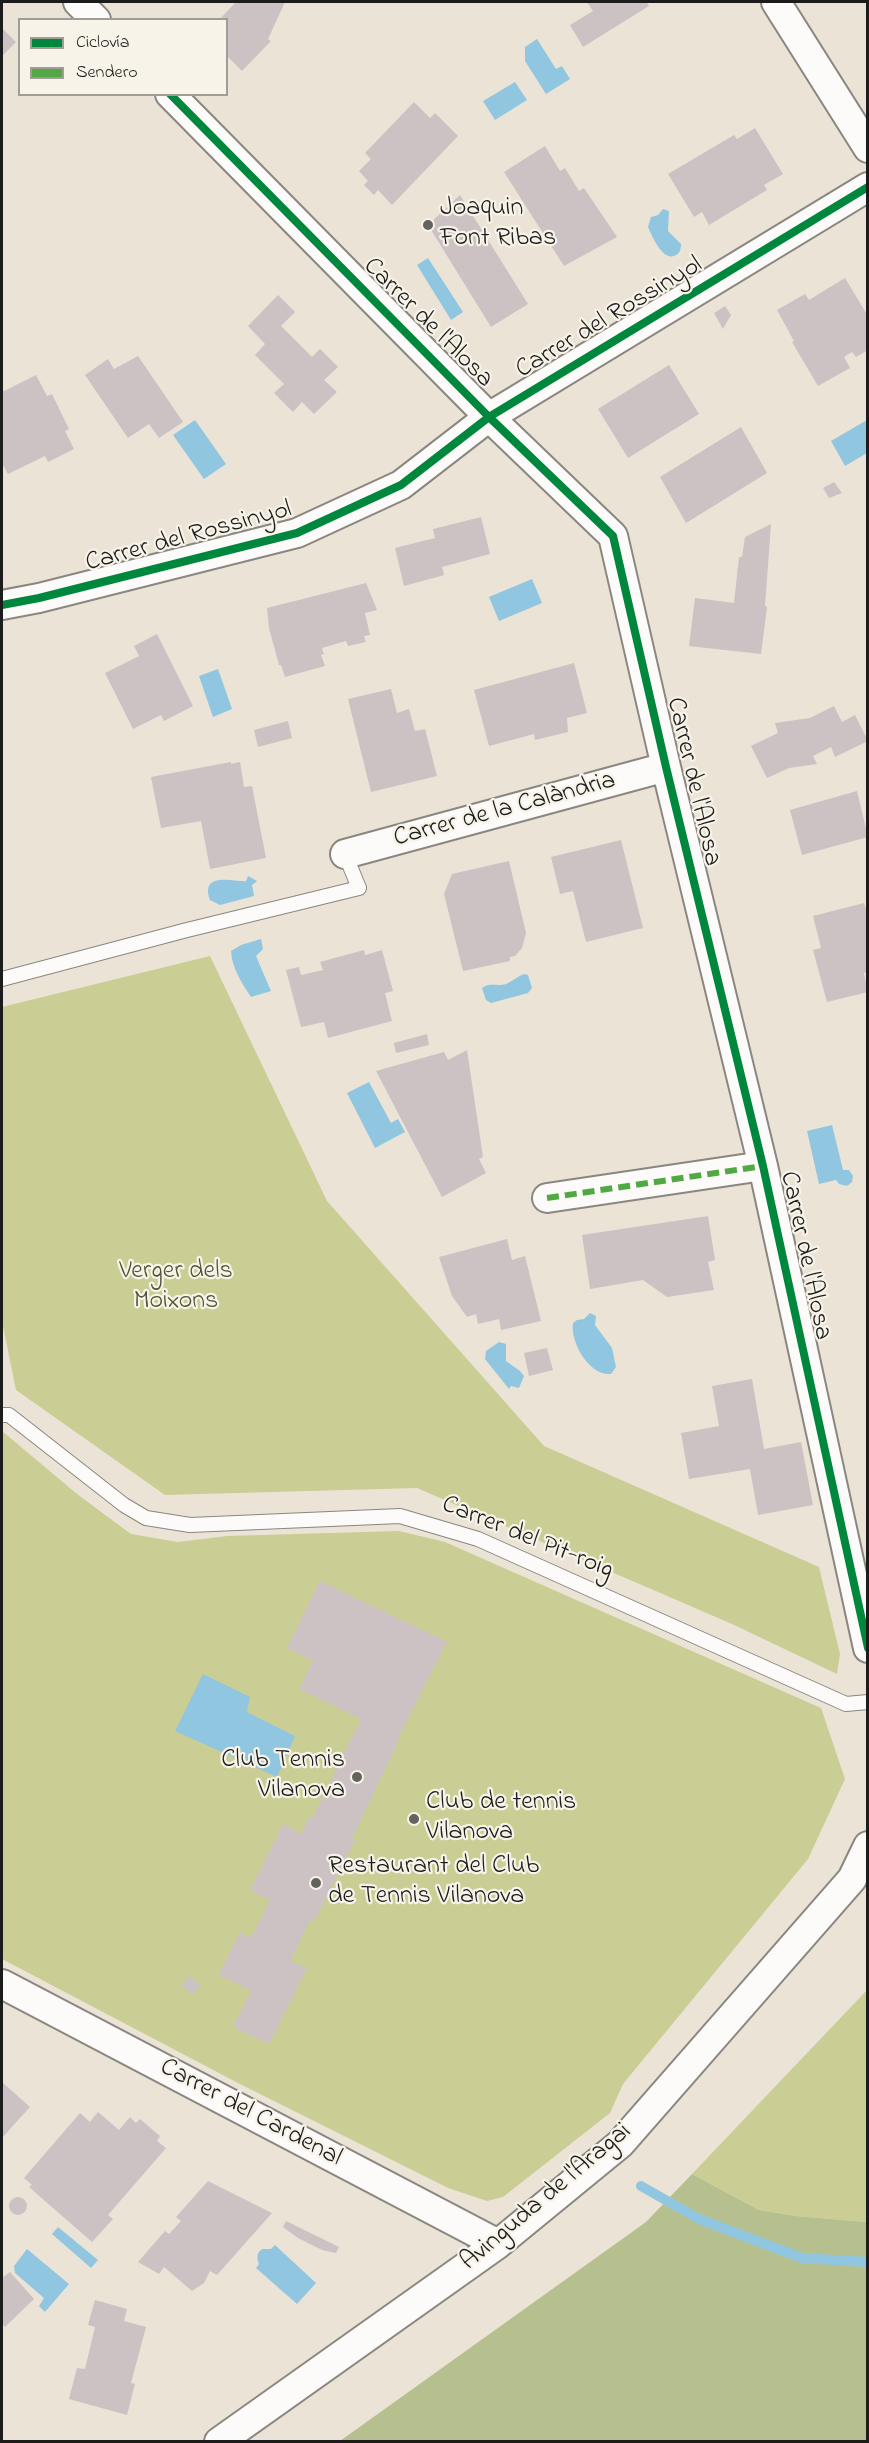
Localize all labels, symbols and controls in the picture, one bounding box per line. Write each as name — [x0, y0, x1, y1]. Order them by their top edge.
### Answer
legend — [18, 18, 228, 96]
text: Ciclovía — [76, 30, 129, 56]
text: Sendero — [76, 60, 138, 86]
place label: Joaquin Font Ribas — [440, 194, 556, 255]
marker: Joaquin Font Ribas — [421, 218, 435, 232]
street label: Carrer del Rossinyol — [511, 251, 709, 387]
street label: Carrer de l'Alosa — [355, 252, 499, 396]
street label: Carrer del Rossinyol — [83, 495, 295, 581]
street label: Carrer de l'Alosa — [657, 695, 727, 869]
street label: Carrer de la Calàndria — [391, 766, 619, 856]
street label: Carrer de l'Alosa — [771, 1169, 837, 1343]
park label: Verger dels Moixons — [119, 1257, 233, 1318]
street label: Carrer del Pit-roig — [437, 1490, 617, 1588]
place label: Club Tennis Vilanova — [221, 1746, 345, 1808]
marker: Club Tennis Vilanova — [350, 1770, 364, 1784]
place label: Club de tennis Vilanova — [426, 1788, 576, 1850]
marker: Club de tennis Vilanova — [407, 1812, 421, 1826]
place label: Restaurant del Club de Tennis Vilanova — [328, 1852, 539, 1913]
marker: Restaurant del Club de Tennis Vilanova — [309, 1876, 323, 1890]
street label: Carrer del Cardenal — [154, 2053, 346, 2175]
street label: Avinguda de l'Aragai — [455, 2117, 639, 2279]

